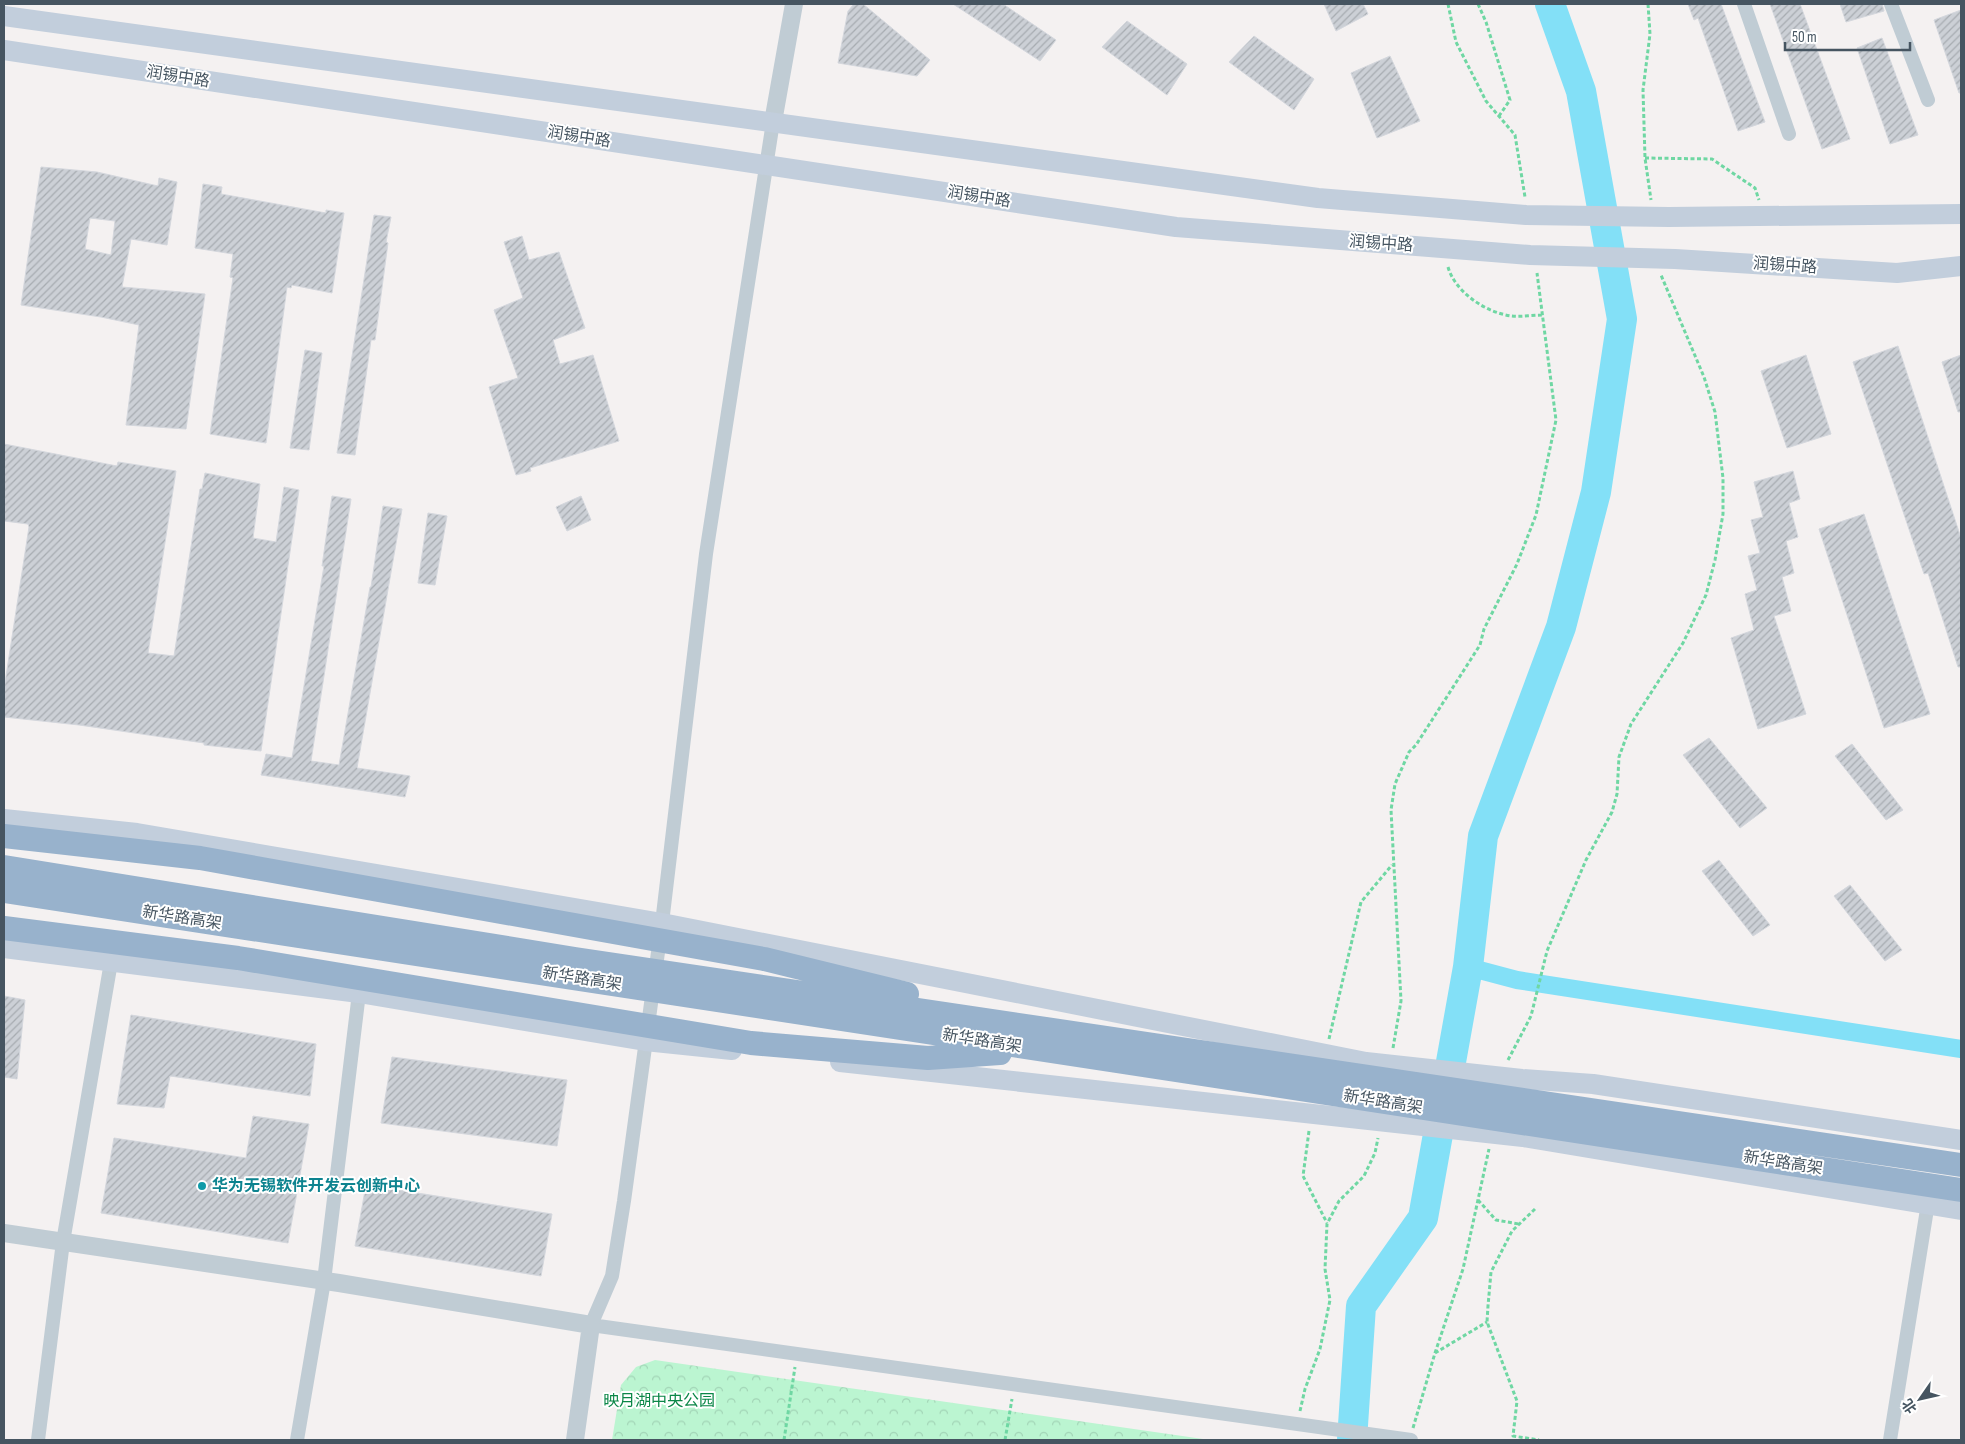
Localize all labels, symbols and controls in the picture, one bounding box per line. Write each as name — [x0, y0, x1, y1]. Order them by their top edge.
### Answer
scale bar — [1785, 20, 1910, 52]
text: 50 m — [1792, 28, 1817, 47]
street label: 润锡中路 — [145, 63, 211, 91]
street label: 润锡中路 — [546, 123, 612, 151]
street label: 润锡中路 — [946, 183, 1012, 211]
street label: 润锡中路 — [1348, 232, 1414, 256]
street label: 润锡中路 — [1752, 254, 1818, 278]
street label: 新华路高架 — [141, 902, 223, 934]
street label: 新华路高架 — [541, 963, 623, 995]
street label: 新华路高架 — [941, 1025, 1023, 1057]
street label: 新华路高架 — [1342, 1086, 1424, 1118]
street label: 新华路高架 — [1742, 1147, 1824, 1179]
place label: 华为无锡软件开发云创新中心 — [212, 1176, 420, 1196]
marker: 华为无锡软件开发云创新中心 — [196, 1180, 208, 1192]
north arrow — [1895, 1374, 1945, 1424]
park label: 映月湖中央公园 — [603, 1392, 715, 1411]
text: 北 — [1899, 1395, 1921, 1417]

